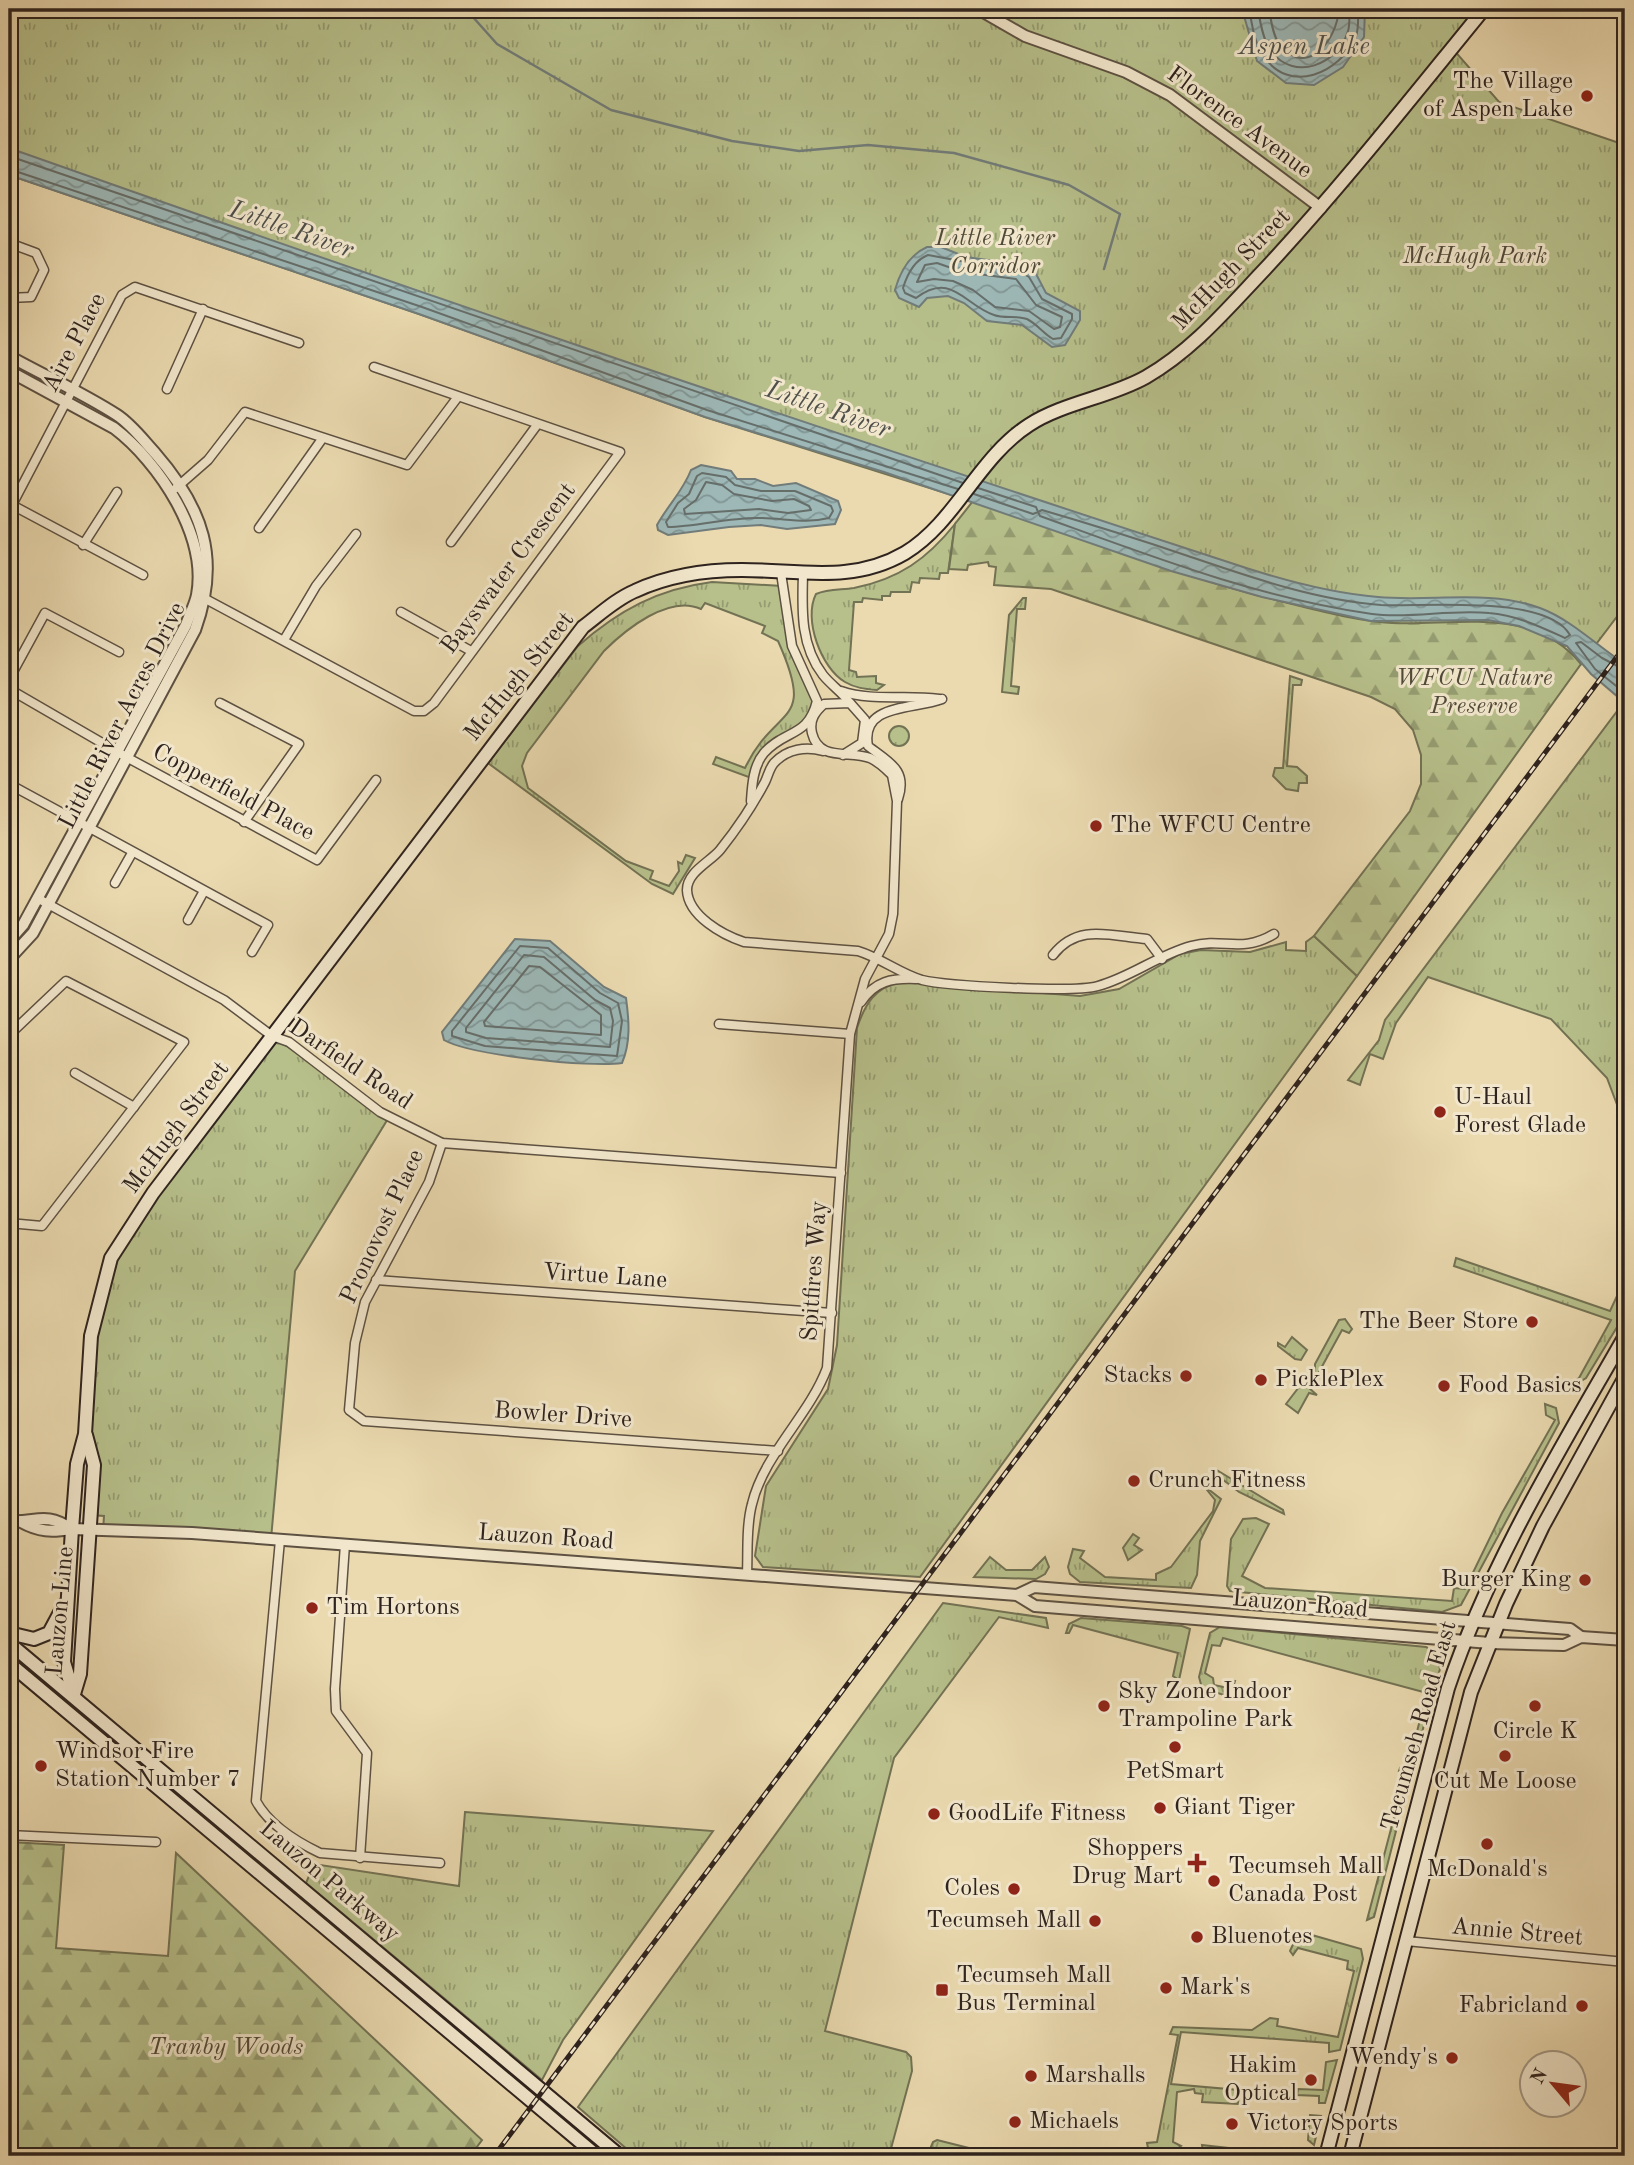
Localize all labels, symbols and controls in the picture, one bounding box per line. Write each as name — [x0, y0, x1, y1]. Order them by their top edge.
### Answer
water label: Aspen Lake — [1236, 34, 1370, 60]
street label: Florence Avenue — [1162, 62, 1316, 184]
place label: The Village of Aspen Lake — [1423, 70, 1573, 122]
marker: The Village of Aspen Lake — [1579, 88, 1595, 104]
water label: Little River — [224, 196, 357, 264]
street label: McHugh Street — [1168, 205, 1296, 335]
park label: Little River Corridor — [934, 227, 1056, 279]
park label: McHugh Park — [1402, 245, 1547, 269]
street label: Aire Place — [39, 289, 111, 397]
water label: Little River — [761, 376, 894, 444]
street label: Bayswater Crescent — [437, 479, 581, 659]
street label: Little River Acres Drive — [55, 599, 191, 833]
street label: McHugh Street — [461, 608, 579, 746]
park label: WFCU Nature Preserve — [1395, 667, 1553, 719]
street label: Copperfield Place — [148, 740, 318, 846]
place label: The WFCU Centre — [1110, 814, 1311, 838]
marker: The WFCU Centre — [1088, 818, 1104, 834]
street label: Darfield Road — [284, 1015, 416, 1115]
street label: McHugh Street — [120, 1057, 234, 1199]
place label: U-Haul Forest Glade — [1454, 1086, 1586, 1138]
marker: U-Haul Forest Glade — [1432, 1104, 1448, 1120]
street label: Pronovost Place — [337, 1146, 429, 1308]
street label: Spitfires Way — [798, 1200, 832, 1342]
street label: Virtue Lane — [542, 1261, 668, 1293]
place label: The Beer Store — [1359, 1310, 1518, 1334]
marker: The Beer Store — [1524, 1314, 1540, 1330]
place label: Stacks — [1104, 1364, 1172, 1388]
marker: Stacks — [1178, 1368, 1194, 1384]
place label: PicklePlex — [1275, 1368, 1385, 1392]
marker: PicklePlex — [1253, 1372, 1269, 1388]
place label: Food Basics — [1458, 1374, 1582, 1398]
marker: Food Basics — [1436, 1378, 1452, 1394]
street label: Bowler Drive — [493, 1399, 633, 1433]
place label: Crunch Fitness — [1148, 1469, 1306, 1493]
marker: Crunch Fitness — [1126, 1473, 1142, 1489]
street label: Lauzon Road — [477, 1521, 615, 1555]
street label: Lauzon Line — [43, 1545, 79, 1677]
place label: Burger King — [1441, 1568, 1571, 1592]
marker: Burger King — [1577, 1572, 1593, 1588]
street label: Lauzon Road — [1231, 1587, 1369, 1623]
place label: Tim Hortons — [326, 1596, 460, 1620]
marker: Tim Hortons — [304, 1600, 320, 1616]
street label: Tecumseh Road East — [1378, 1618, 1462, 1834]
place label: Sky Zone Indoor Trampoline Park — [1118, 1680, 1293, 1732]
marker: Sky Zone Indoor Trampoline Park — [1096, 1698, 1112, 1714]
marker: Circle K — [1527, 1698, 1543, 1714]
place label: Circle K — [1492, 1720, 1578, 1744]
marker: PetSmart — [1167, 1739, 1183, 1755]
place label: Windsor Fire Station Number 7 — [55, 1740, 241, 1792]
marker: Cut Me Loose — [1497, 1748, 1513, 1764]
marker: Windsor Fire Station Number 7 — [33, 1758, 49, 1774]
place label: PetSmart — [1126, 1760, 1224, 1784]
place label: Cut Me Loose — [1433, 1770, 1577, 1794]
place label: Giant Tiger — [1174, 1796, 1295, 1820]
marker: Giant Tiger — [1152, 1800, 1168, 1816]
place label: GoodLife Fitness — [948, 1802, 1126, 1826]
marker: GoodLife Fitness — [926, 1806, 942, 1822]
street label: Lauzon Parkway — [254, 1817, 404, 1947]
marker: McDonald's — [1479, 1836, 1495, 1852]
place label: Shoppers Drug Mart — [1072, 1837, 1183, 1889]
marker: Shoppers Drug Mart — [1189, 1855, 1205, 1871]
place label: Tecumseh Mall Canada Post — [1228, 1855, 1383, 1907]
place label: McDonald's — [1426, 1858, 1548, 1882]
marker: Tecumseh Mall Canada Post — [1206, 1873, 1222, 1889]
place label: Coles — [944, 1877, 1000, 1901]
marker: Coles — [1006, 1881, 1022, 1897]
place label: Tecumseh Mall — [926, 1909, 1081, 1933]
marker: Tecumseh Mall — [1087, 1913, 1103, 1929]
street label: Annie Street — [1450, 1915, 1584, 1951]
place label: Bluenotes — [1211, 1925, 1313, 1949]
marker: Bluenotes — [1189, 1929, 1205, 1945]
place label: Tecumseh Mall Bus Terminal — [956, 1964, 1111, 2016]
place label: Mark's — [1180, 1976, 1250, 2000]
marker: Mark's — [1158, 1980, 1174, 1996]
marker: Tecumseh Mall Bus Terminal — [934, 1982, 950, 1998]
place label: Fabricland — [1459, 1994, 1568, 2018]
marker: Fabricland — [1574, 1998, 1590, 2014]
park label: Tranby Woods — [149, 2036, 303, 2060]
place label: Wendy's — [1349, 2046, 1438, 2070]
marker: Wendy's — [1444, 2050, 1460, 2066]
north arrow — [1518, 2050, 1588, 2120]
place label: Hakim Optical — [1224, 2054, 1297, 2106]
place label: Marshalls — [1045, 2064, 1146, 2088]
text: N — [1528, 2066, 1552, 2088]
marker: Marshalls — [1023, 2068, 1039, 2084]
marker: Hakim Optical — [1303, 2072, 1319, 2088]
place label: Michaels — [1029, 2110, 1119, 2134]
place label: Victory Sports — [1246, 2112, 1398, 2136]
marker: Michaels — [1007, 2114, 1023, 2130]
marker: Victory Sports — [1224, 2116, 1240, 2132]

